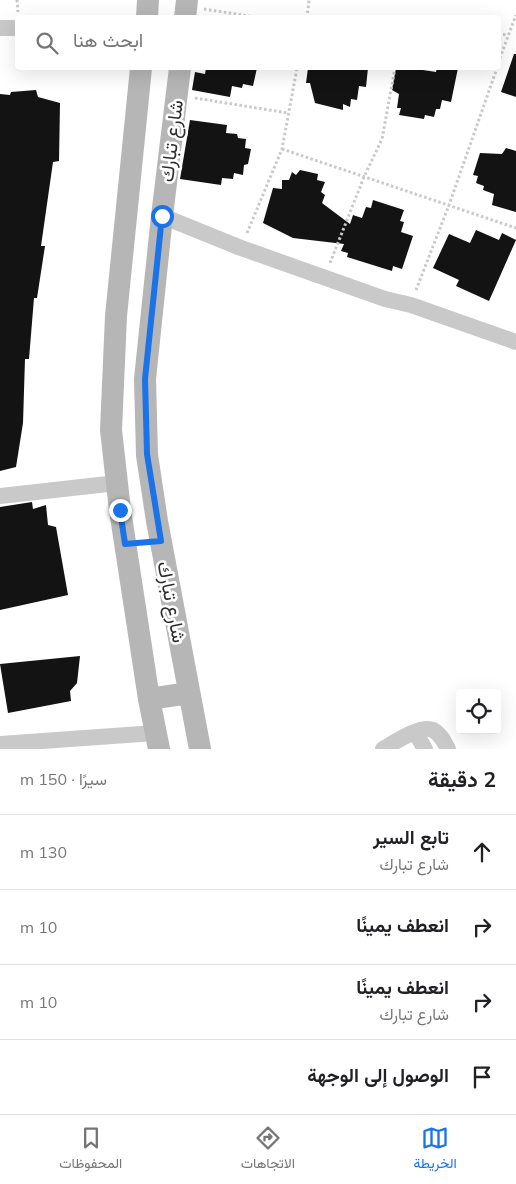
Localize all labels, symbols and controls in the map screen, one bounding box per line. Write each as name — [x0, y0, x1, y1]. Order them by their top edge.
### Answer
search box — [15, 15, 501, 70]
text: ابحث هنا — [73, 28, 143, 52]
icon: search — [33, 29, 61, 57]
street label: شارع تبارك — [154, 99, 189, 184]
route start — [151, 205, 174, 228]
route end — [109, 499, 132, 522]
street label: شارع تبارك — [151, 559, 192, 645]
map controls — [456, 689, 501, 734]
button: locate — [456, 689, 501, 734]
text: 2 دقيقة — [428, 766, 496, 792]
text: سيرًا · 150 m — [20, 769, 107, 789]
text: تابع السير — [373, 825, 449, 849]
icon: ahead — [468, 838, 496, 866]
text: 130 m — [20, 842, 67, 862]
text: شارع تبارك — [380, 854, 449, 874]
text: انعطف يمينًا — [356, 913, 449, 937]
icon: right — [468, 913, 496, 941]
text: 10 m — [20, 917, 57, 937]
text: انعطف يمينًا — [356, 975, 449, 999]
icon: right — [468, 988, 496, 1016]
text: 10 m — [20, 992, 57, 1012]
text: شارع تبارك — [380, 1004, 449, 1024]
text: الوصول إلى الوجهة — [307, 1063, 449, 1087]
icon: arrive — [468, 1063, 496, 1091]
tab: المحفوظات — [59, 1124, 122, 1176]
tab: الاتجاهات — [241, 1124, 295, 1176]
tab: الخريطة — [413, 1124, 457, 1176]

